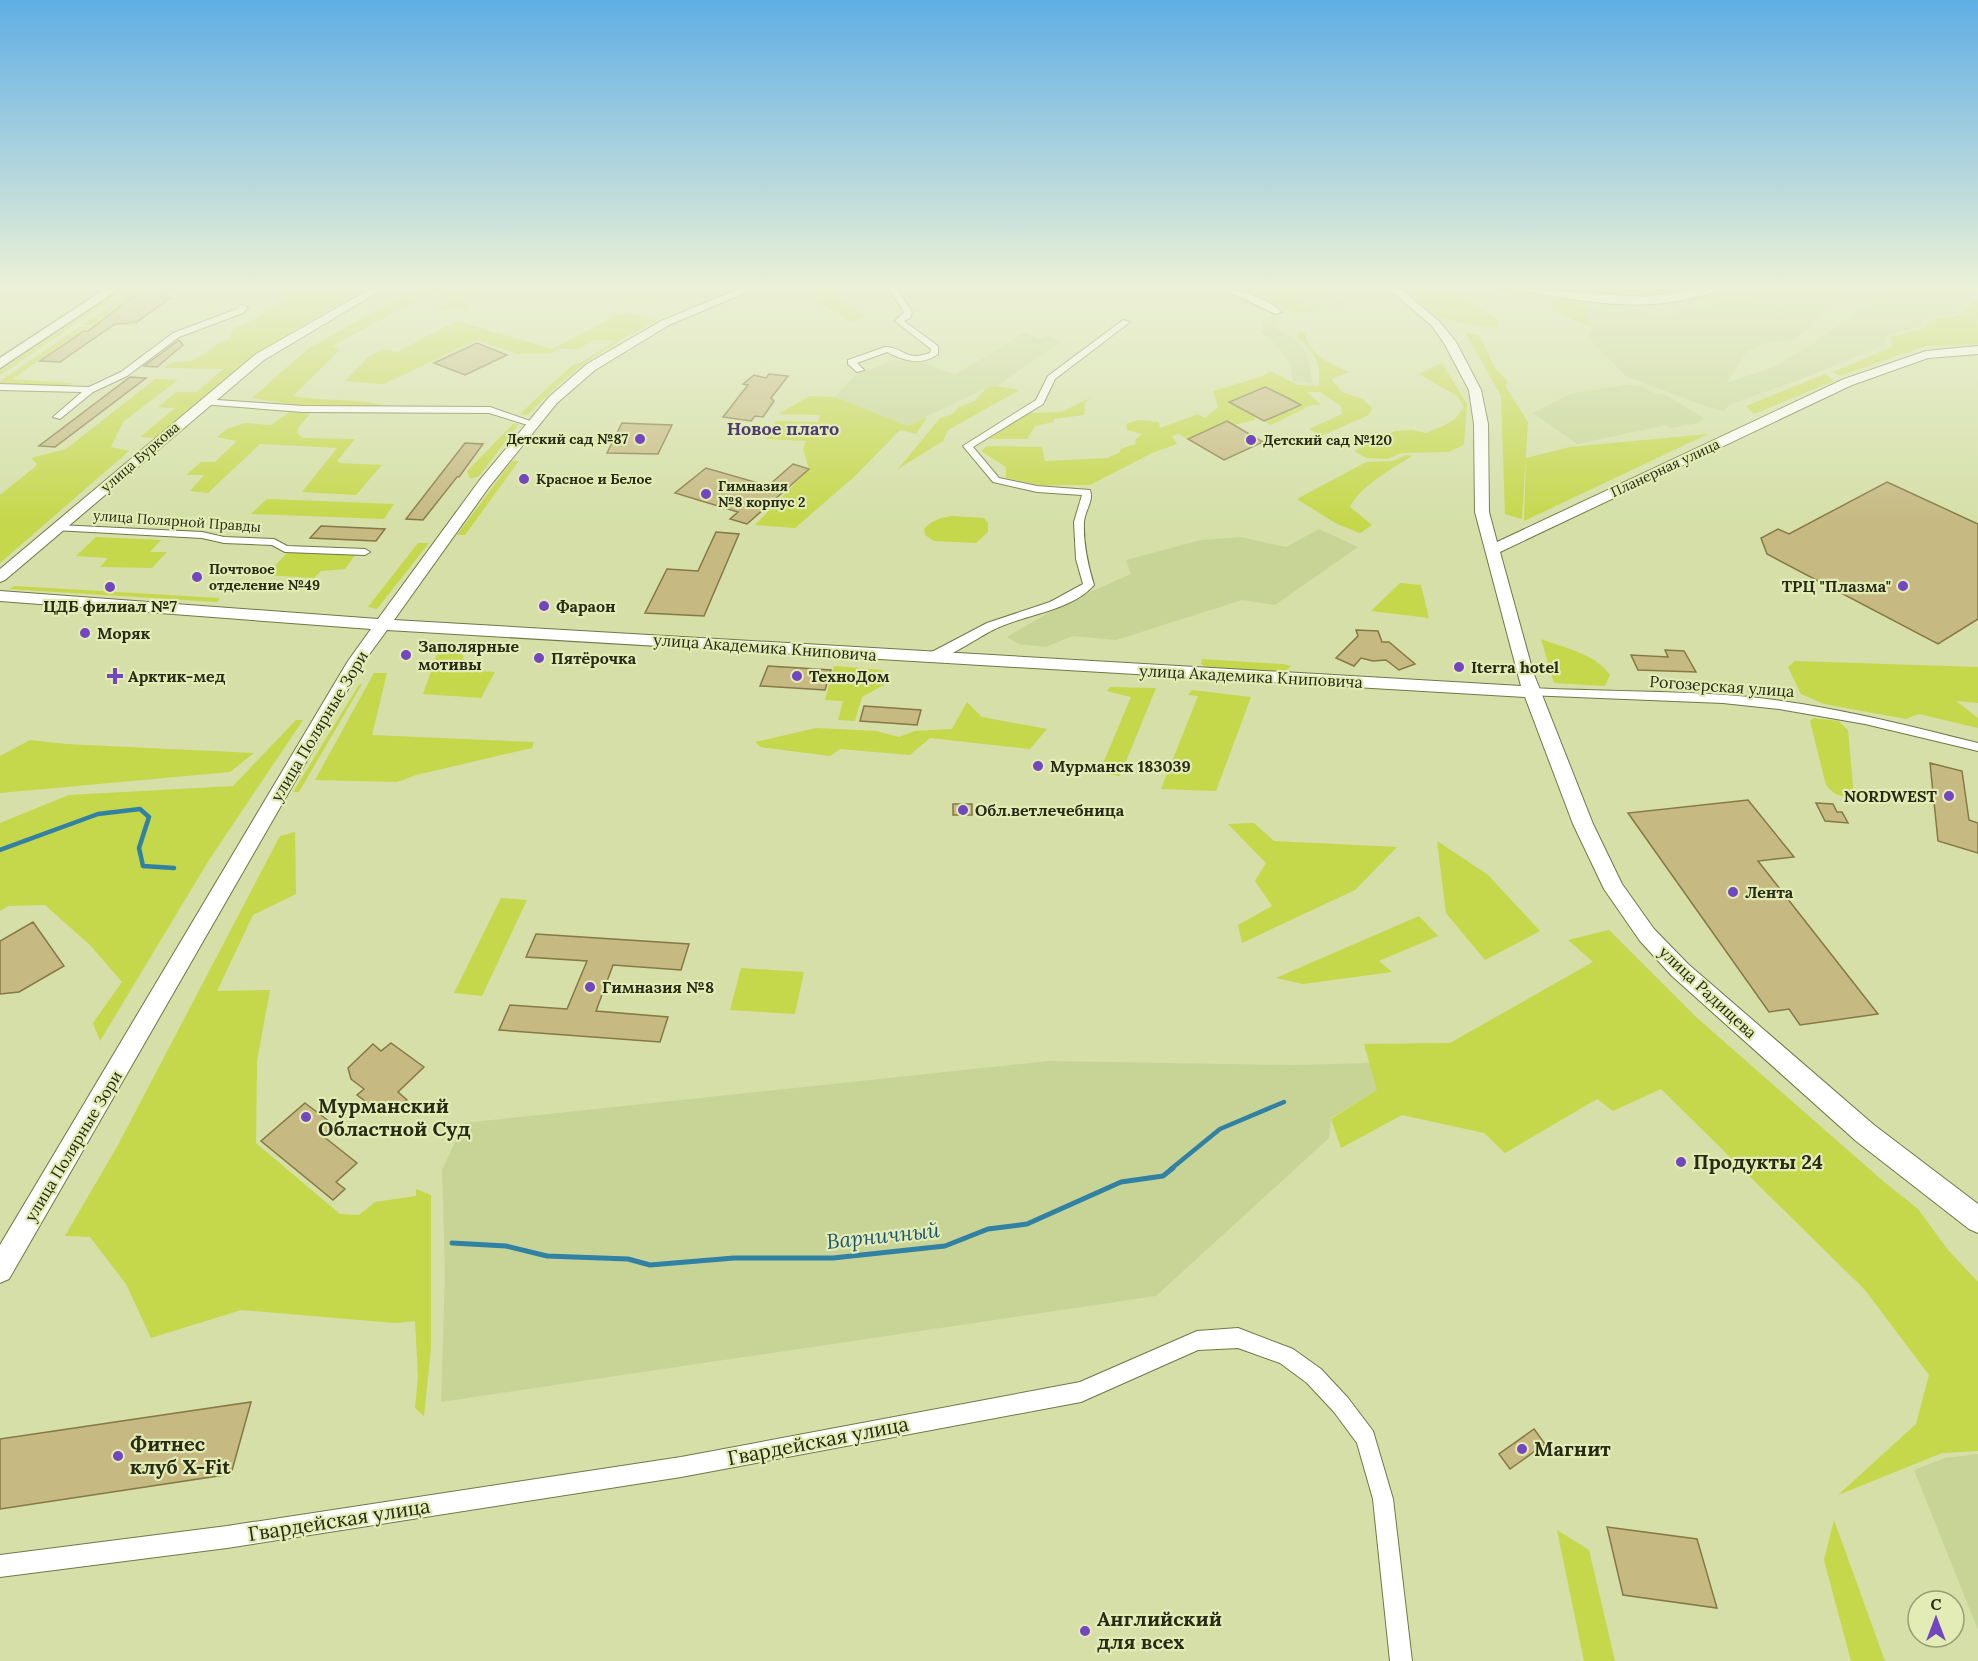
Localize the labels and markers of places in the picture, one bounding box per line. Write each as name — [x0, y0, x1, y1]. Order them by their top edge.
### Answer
place label: Детский сад №87 — [506, 430, 628, 448]
place label: Детский сад №120 — [1263, 431, 1392, 449]
marker: Детский сад №87 — [633, 432, 647, 446]
marker: Детский сад №120 — [1244, 433, 1258, 447]
place label: Красное и Белое — [536, 470, 652, 488]
marker: Красное и Белое — [517, 472, 531, 486]
place label: Гимназия №8 корпус 2 — [718, 477, 806, 511]
marker: Гимназия №8 корпус 2 — [699, 487, 713, 501]
place label: Почтовое отделение №49 — [209, 560, 320, 594]
marker: Почтовое отделение №49 — [190, 570, 204, 584]
place label: ТРЦ "Плазма" — [1782, 576, 1891, 596]
marker: ТРЦ "Плазма" — [1896, 579, 1910, 593]
marker: ЦДБ филиал №7 — [103, 580, 117, 594]
place label: ЦДБ филиал №7 — [43, 596, 177, 616]
place label: Фараон — [556, 596, 616, 616]
marker: Фараон — [537, 599, 551, 613]
place label: Моряк — [97, 623, 151, 643]
marker: Моряк — [78, 626, 92, 640]
place label: Заполярные мотивы — [418, 636, 520, 674]
marker: Заполярные мотивы — [399, 648, 413, 662]
place label: Пятёрочка — [551, 648, 637, 668]
marker: Пятёрочка — [532, 651, 546, 665]
place label: Iterra hotel — [1471, 657, 1559, 677]
marker: Iterra hotel — [1452, 660, 1466, 674]
place label: Арктик-мед — [128, 666, 226, 686]
place label: ТехноДом — [809, 666, 890, 686]
marker: Арктик-мед — [106, 667, 124, 685]
marker: ТехноДом — [790, 669, 804, 683]
place label: Мурманск 183039 — [1050, 756, 1191, 776]
marker: Мурманск 183039 — [1031, 759, 1045, 773]
place label: NORDWEST — [1844, 786, 1938, 806]
marker: NORDWEST — [1942, 789, 1956, 803]
place label: Обл.ветлечебница — [975, 800, 1125, 820]
marker: Обл.ветлечебница — [956, 803, 970, 817]
place label: Лента — [1745, 882, 1794, 902]
marker: Лента — [1726, 885, 1740, 899]
place label: Гимназия №8 — [602, 977, 714, 997]
marker: Гимназия №8 — [583, 980, 597, 994]
place label: Мурманский Областной Суд — [318, 1093, 471, 1141]
marker: Мурманский Областной Суд — [299, 1110, 313, 1124]
place label: Продукты 24 — [1693, 1149, 1823, 1174]
marker: Продукты 24 — [1674, 1155, 1688, 1169]
place label: Фитнес клуб X-Fit — [130, 1431, 231, 1479]
place label: Магнит — [1534, 1436, 1611, 1461]
marker: Магнит — [1515, 1442, 1529, 1456]
marker: Фитнес клуб X-Fit — [111, 1449, 125, 1463]
place label: Английский для всех — [1097, 1606, 1222, 1654]
marker: Английский для всех — [1078, 1624, 1092, 1638]

